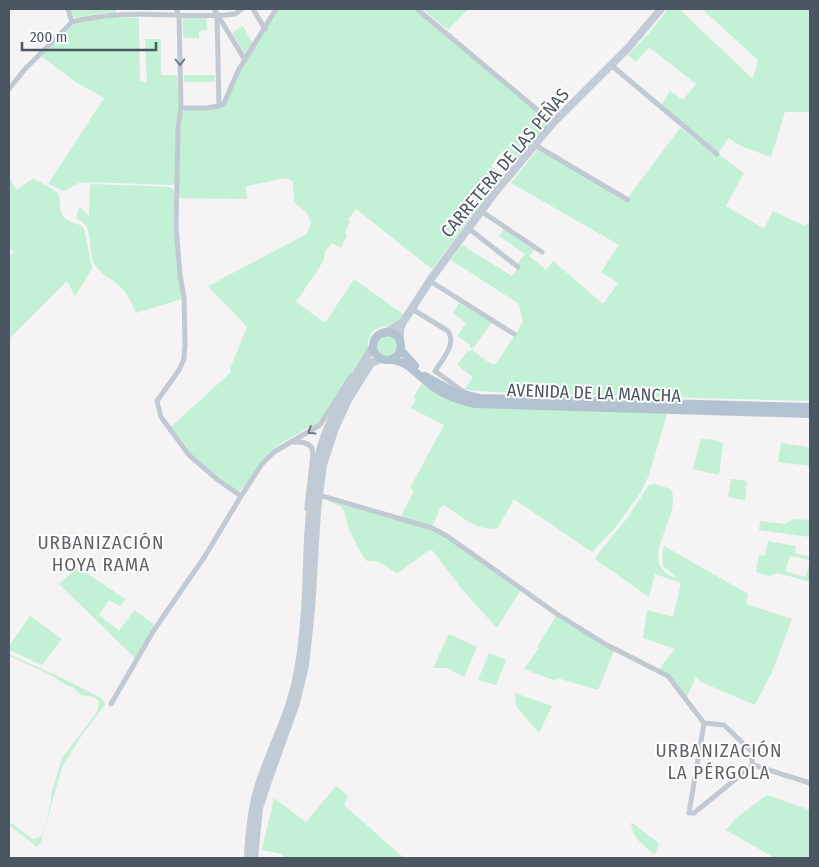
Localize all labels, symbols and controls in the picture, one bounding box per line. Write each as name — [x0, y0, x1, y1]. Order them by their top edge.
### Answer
scale bar — [22, 20, 156, 52]
text: 200 m — [30, 28, 67, 46]
one-way arrow — [175, 58, 185, 66]
street label: CARRETERA DE LAS PEÑAS — [436, 84, 574, 242]
street label: AVENIDA DE LA MANCHA — [507, 379, 682, 407]
one-way arrow — [307, 424, 316, 434]
district label: URBANIZACIÓN HOYA RAMA — [37, 531, 165, 576]
district label: URBANIZACIÓN LA PÉRGOLA — [655, 739, 783, 784]

